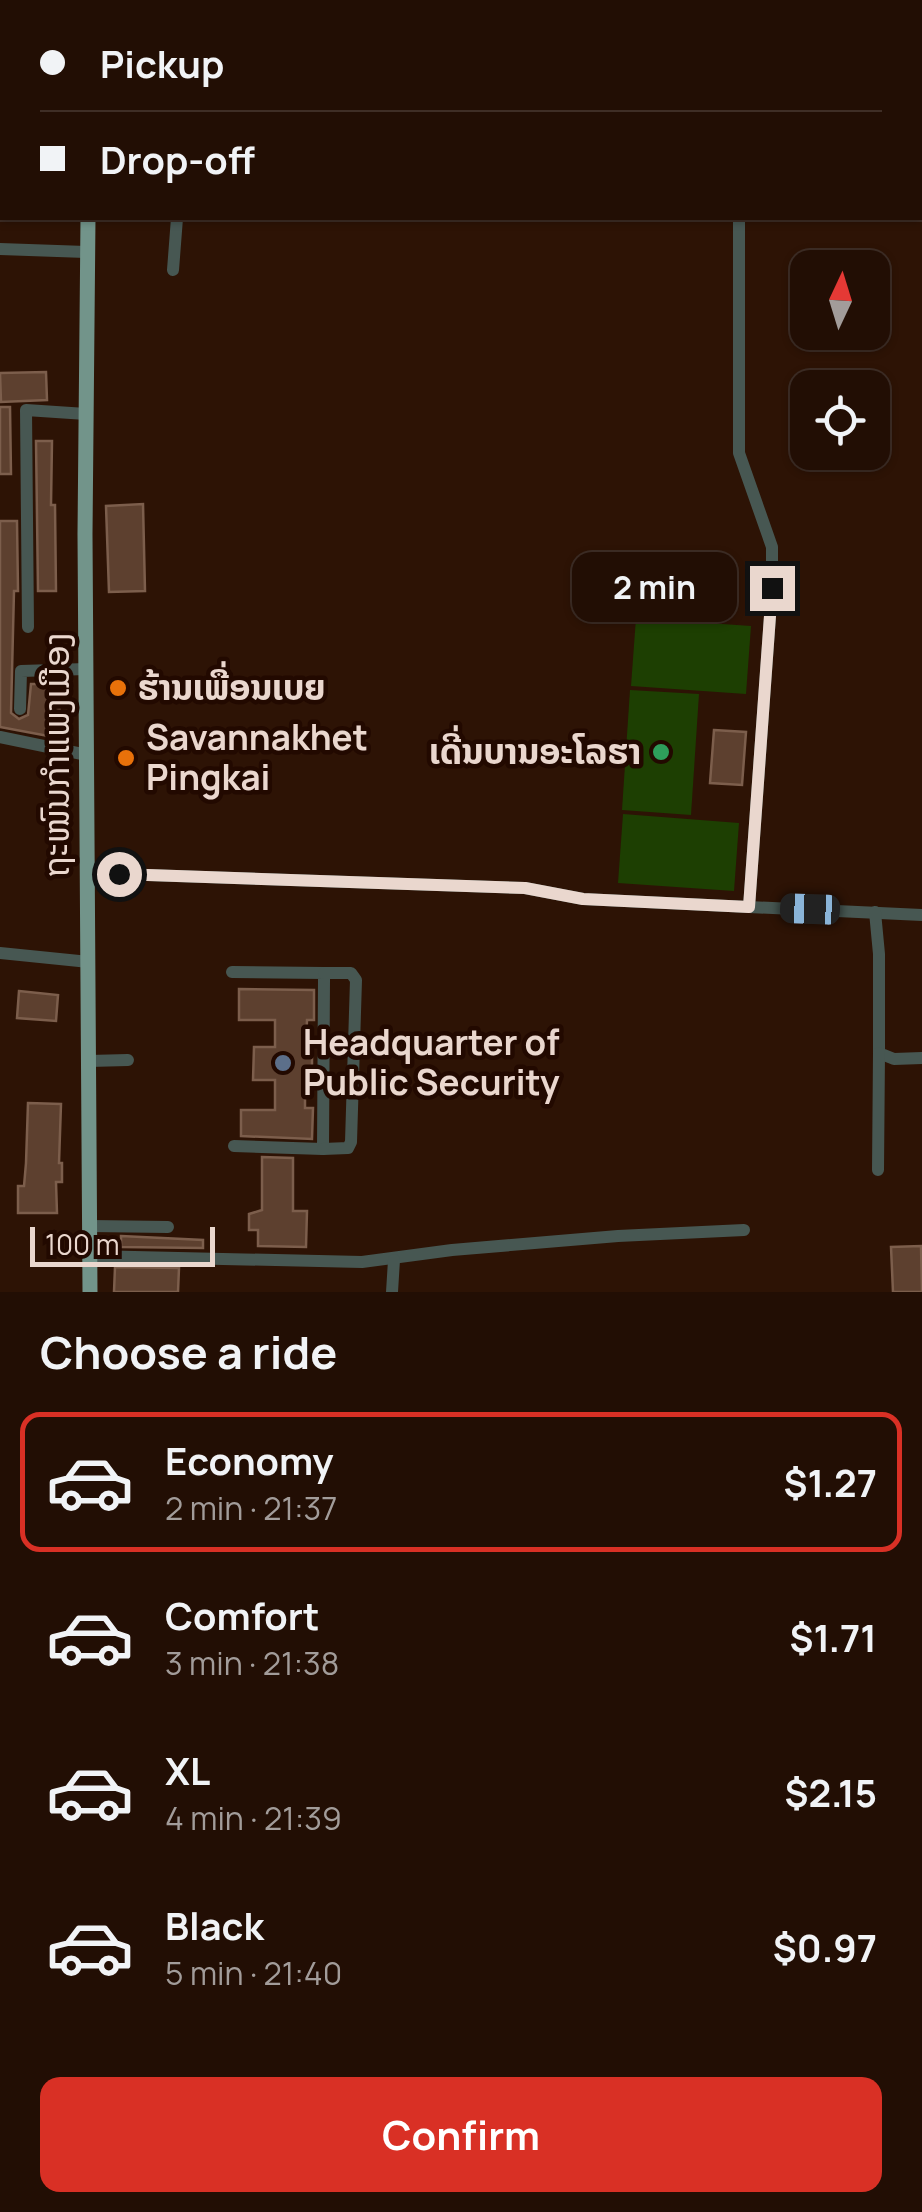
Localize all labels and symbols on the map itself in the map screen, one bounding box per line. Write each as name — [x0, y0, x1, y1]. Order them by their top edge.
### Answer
north arrow — [790, 250, 890, 350]
callout: 2 min — [572, 553, 737, 623]
route end — [750, 566, 795, 611]
street label: ຖະໜົນກຳແພງເມືອງ — [32, 632, 80, 878]
place label: ຮ້ານເພື່ອນເບຍ — [138, 661, 325, 711]
marker: ຮ້ານເພື່ອນເບຍ — [107, 677, 129, 699]
place label: Savannakhet Pingkai — [146, 713, 368, 801]
place label: ເດີ່ນບານອະໂລຮາ — [429, 725, 641, 775]
marker: ເດີ່ນບານອະໂລຮາ — [650, 741, 672, 763]
marker: Savannakhet Pingkai — [115, 747, 137, 769]
route start — [97, 852, 142, 897]
car — [779, 893, 841, 925]
place label: Headquarter of Public Security — [303, 1018, 560, 1106]
marker: Headquarter of Public Security — [272, 1052, 294, 1074]
scale bar — [30, 1222, 215, 1266]

